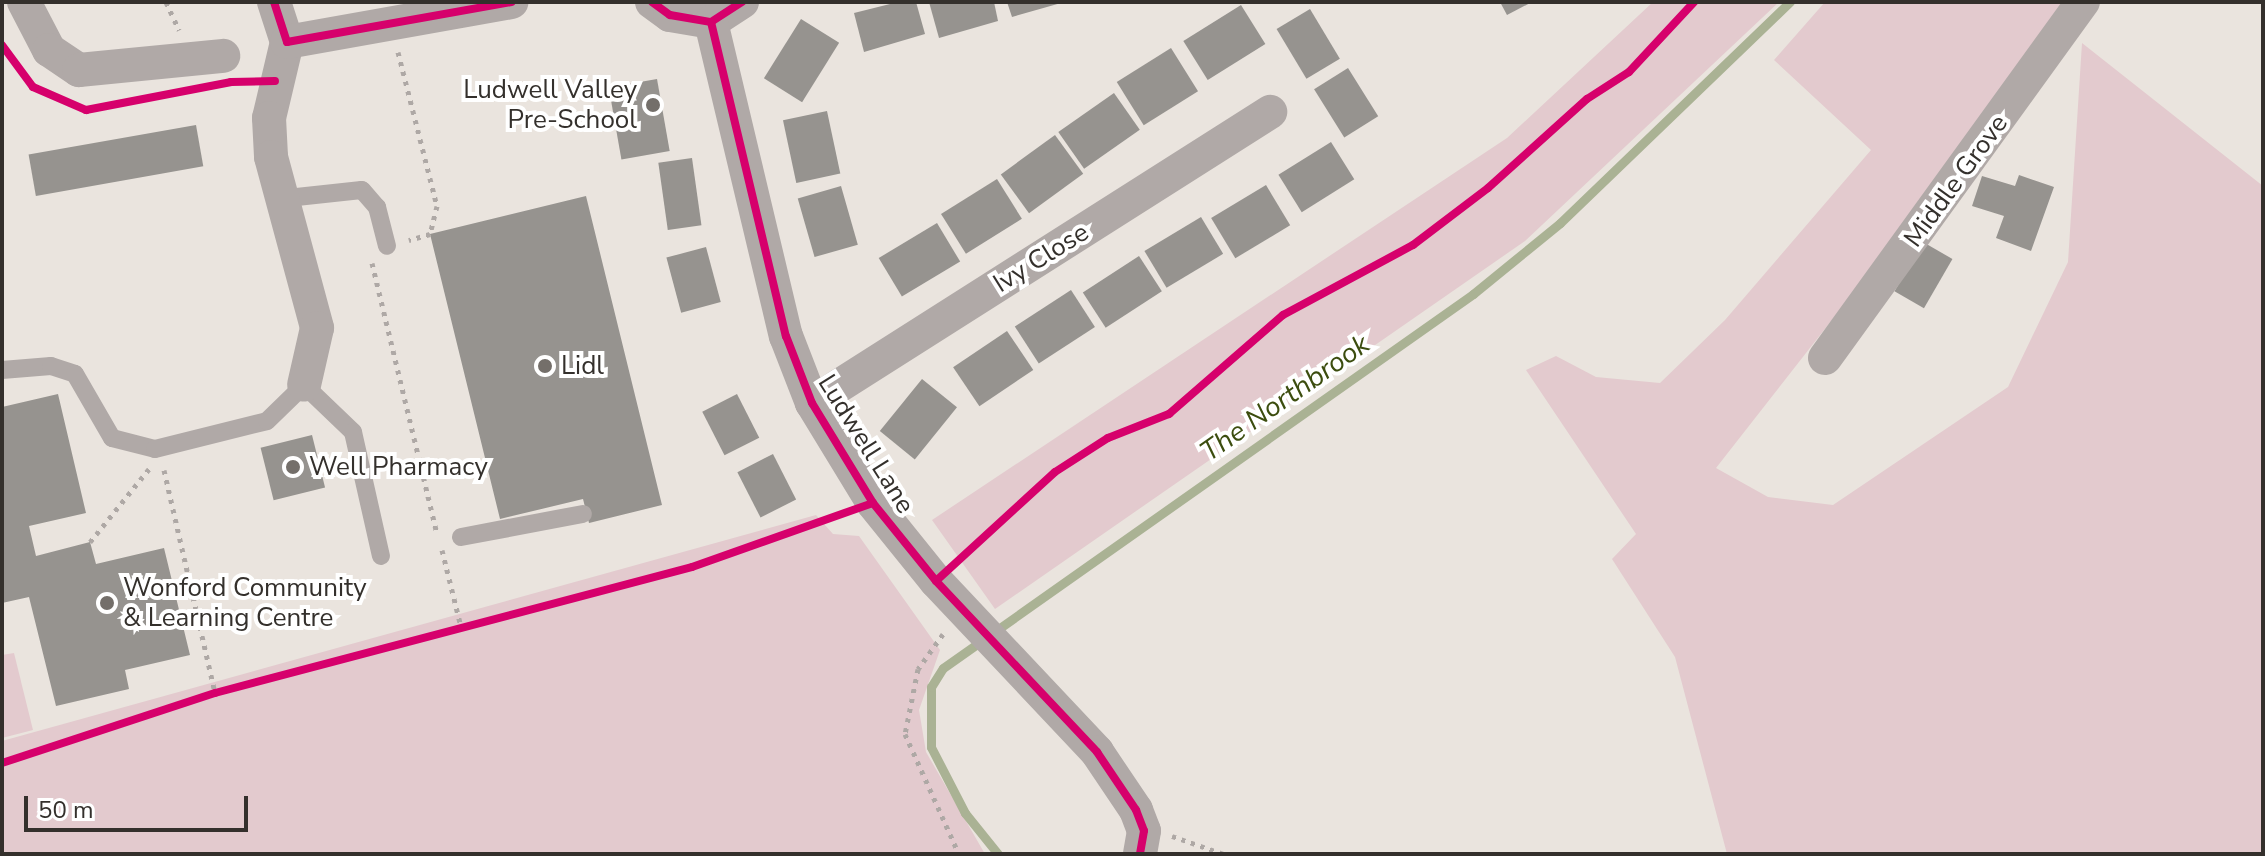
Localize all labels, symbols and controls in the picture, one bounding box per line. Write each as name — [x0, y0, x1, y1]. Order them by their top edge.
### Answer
place label: Ludwell Valley Pre-School — [463, 74, 637, 136]
marker: Ludwell Valley Pre-School — [644, 96, 662, 114]
street label: Middle Grove — [1898, 109, 2014, 253]
street label: Ivy Close — [988, 217, 1094, 299]
water label: The Northbrook — [1194, 327, 1376, 469]
place label: Lidl — [561, 350, 604, 382]
marker: Lidl — [536, 357, 554, 375]
street label: Ludwell Lane — [811, 369, 921, 519]
place label: Well Pharmacy — [309, 451, 488, 483]
marker: Well Pharmacy — [284, 458, 302, 476]
place label: Wonford Community & Learning Centre — [123, 572, 367, 634]
marker: Wonford Community & Learning Centre — [98, 594, 116, 612]
scale bar — [28, 780, 252, 830]
text: 50 m — [38, 794, 94, 826]

